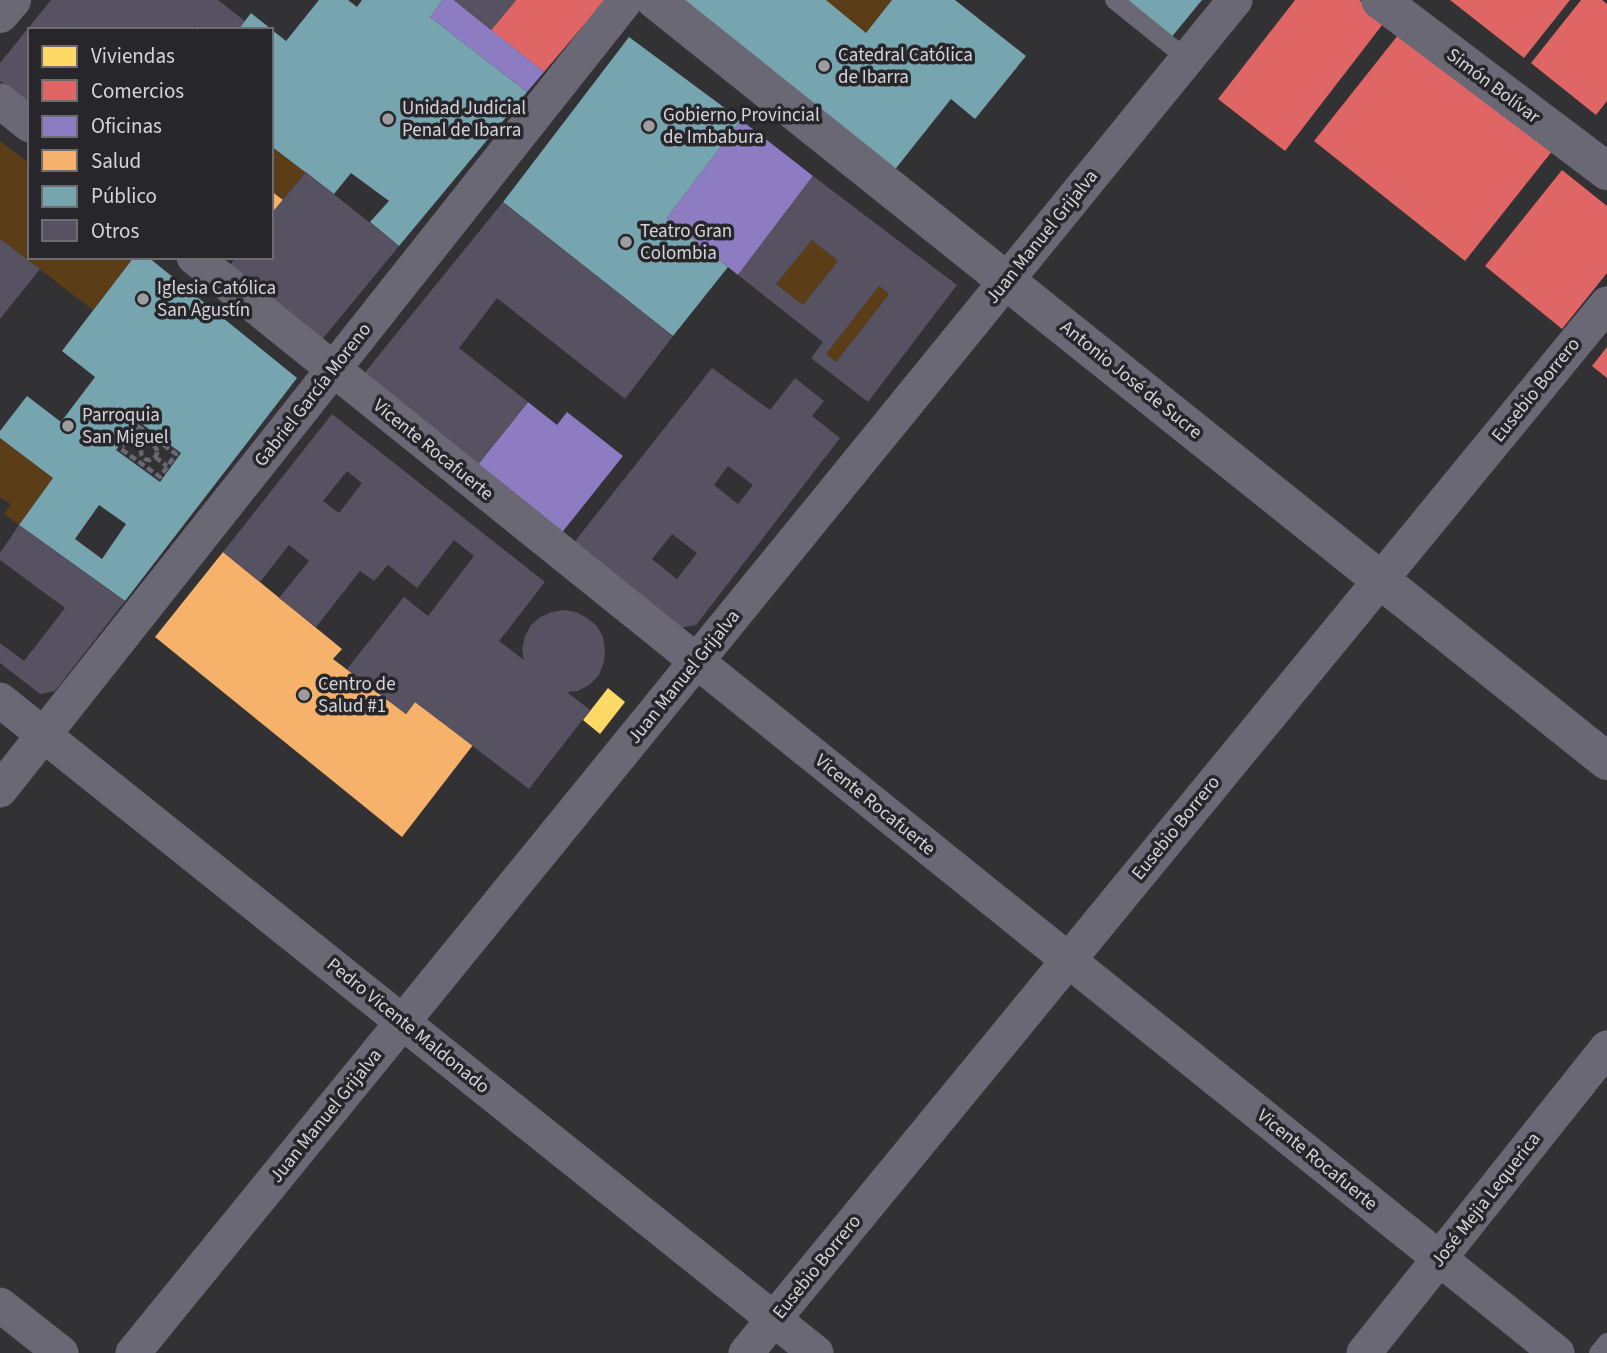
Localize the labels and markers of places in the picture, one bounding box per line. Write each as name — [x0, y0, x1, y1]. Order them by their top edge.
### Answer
place label: Catedral Católica de Ibarra — [838, 42, 973, 91]
marker: Catedral Católica de Ibarra — [816, 58, 832, 74]
place label: Unidad Judicial Penal de Ibarra — [402, 95, 526, 144]
place label: Gobierno Provincial de Imbabura — [663, 102, 820, 151]
marker: Unidad Judicial Penal de Ibarra — [380, 111, 396, 127]
marker: Gobierno Provincial de Imbabura — [641, 118, 657, 134]
place label: Teatro Gran Colombia — [640, 218, 732, 267]
marker: Teatro Gran Colombia — [618, 234, 634, 250]
place label: Iglesia Católica San Agustín — [157, 275, 276, 324]
marker: Iglesia Católica San Agustín — [135, 291, 151, 307]
place label: Parroquia San Miguel — [82, 402, 169, 451]
marker: Parroquia San Miguel — [60, 418, 76, 434]
place label: Centro de Salud #1 — [318, 671, 396, 720]
marker: Centro de Salud #1 — [296, 687, 312, 703]

